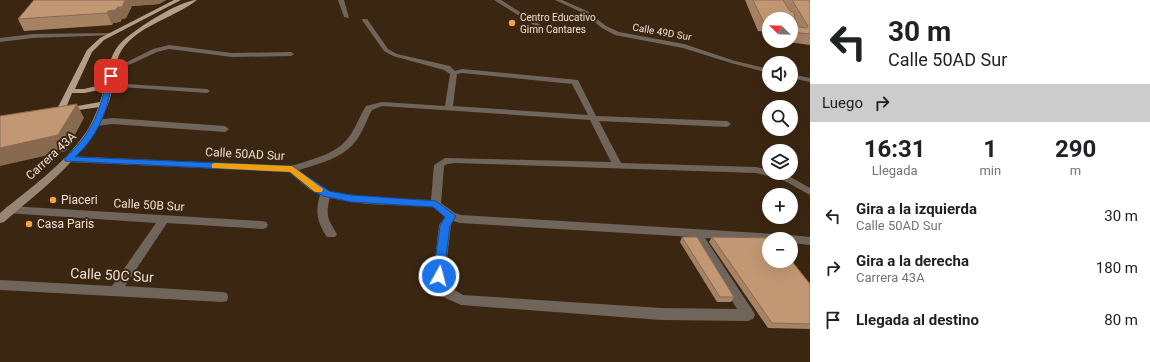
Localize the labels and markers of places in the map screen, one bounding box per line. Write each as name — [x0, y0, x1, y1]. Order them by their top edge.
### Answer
place label: Centro Educativo Gimn Cantares — [520, 12, 596, 35]
marker: Centro Educativo Gimn Cantares — [507, 18, 517, 28]
pin — [94, 59, 128, 93]
place label: Piaceri — [61, 193, 98, 207]
marker: Piaceri — [48, 195, 58, 205]
place label: Casa Paris — [37, 217, 94, 231]
marker: Casa Paris — [24, 219, 34, 229]

